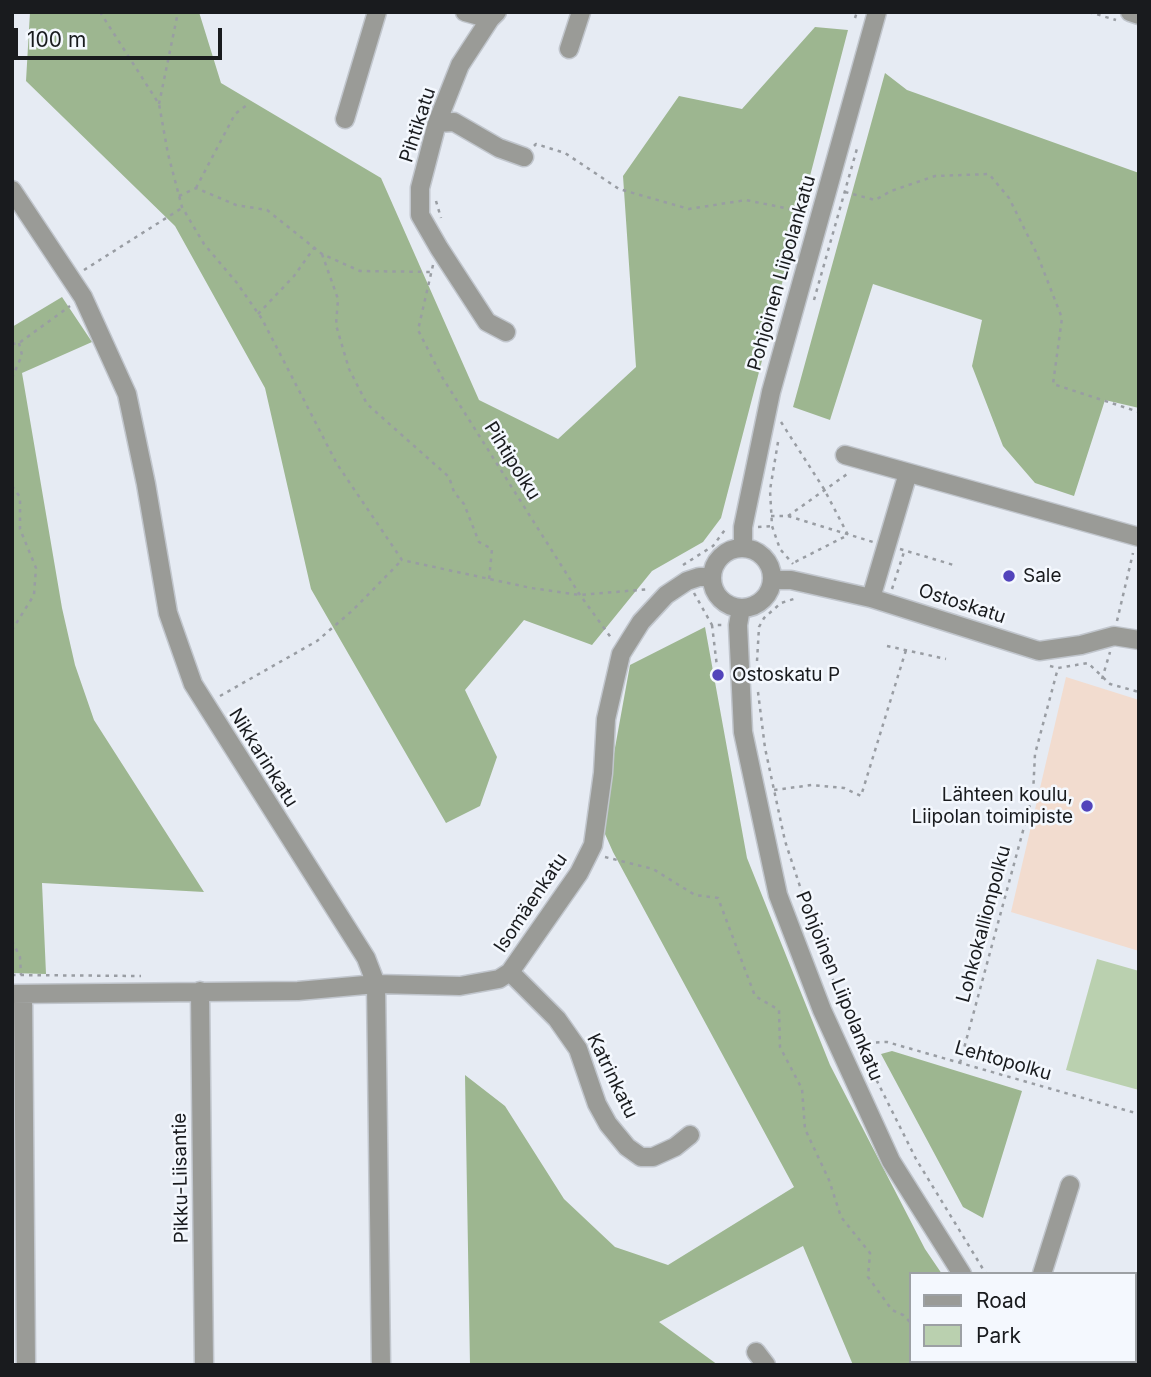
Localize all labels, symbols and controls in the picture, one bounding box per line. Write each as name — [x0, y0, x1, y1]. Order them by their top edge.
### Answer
scale bar — [18, 14, 226, 58]
text: 100 m — [27, 27, 86, 52]
street label: Pihtikatu — [395, 85, 441, 165]
street label: Pohjoinen Liipolankatu — [743, 173, 821, 373]
street label: Pihtipolku — [479, 418, 545, 504]
place label: Sale — [1023, 565, 1062, 587]
marker: Sale — [1001, 568, 1017, 584]
street label: Ostoskatu — [915, 579, 1009, 629]
place label: Ostoskatu P — [732, 664, 840, 686]
marker: Ostoskatu P — [710, 667, 726, 683]
street label: Nikkarinkatu — [224, 704, 302, 812]
place label: Lähteen koulu, Liipolan toimipiste — [912, 784, 1073, 828]
marker: Lähteen koulu, Liipolan toimipiste — [1079, 798, 1095, 814]
street label: Lohkokallionpolku — [952, 843, 1016, 1005]
street label: Isomäenkatu — [489, 849, 573, 957]
street label: Pohjoinen Liipolankatu — [791, 888, 887, 1084]
street label: Katrinkatu — [582, 1030, 642, 1122]
street label: Lehtopolku — [952, 1036, 1054, 1086]
street label: Pikku-Liisantie — [168, 1113, 194, 1243]
legend — [909, 1272, 1137, 1363]
text: Road — [976, 1288, 1027, 1313]
text: Park — [976, 1323, 1021, 1348]

